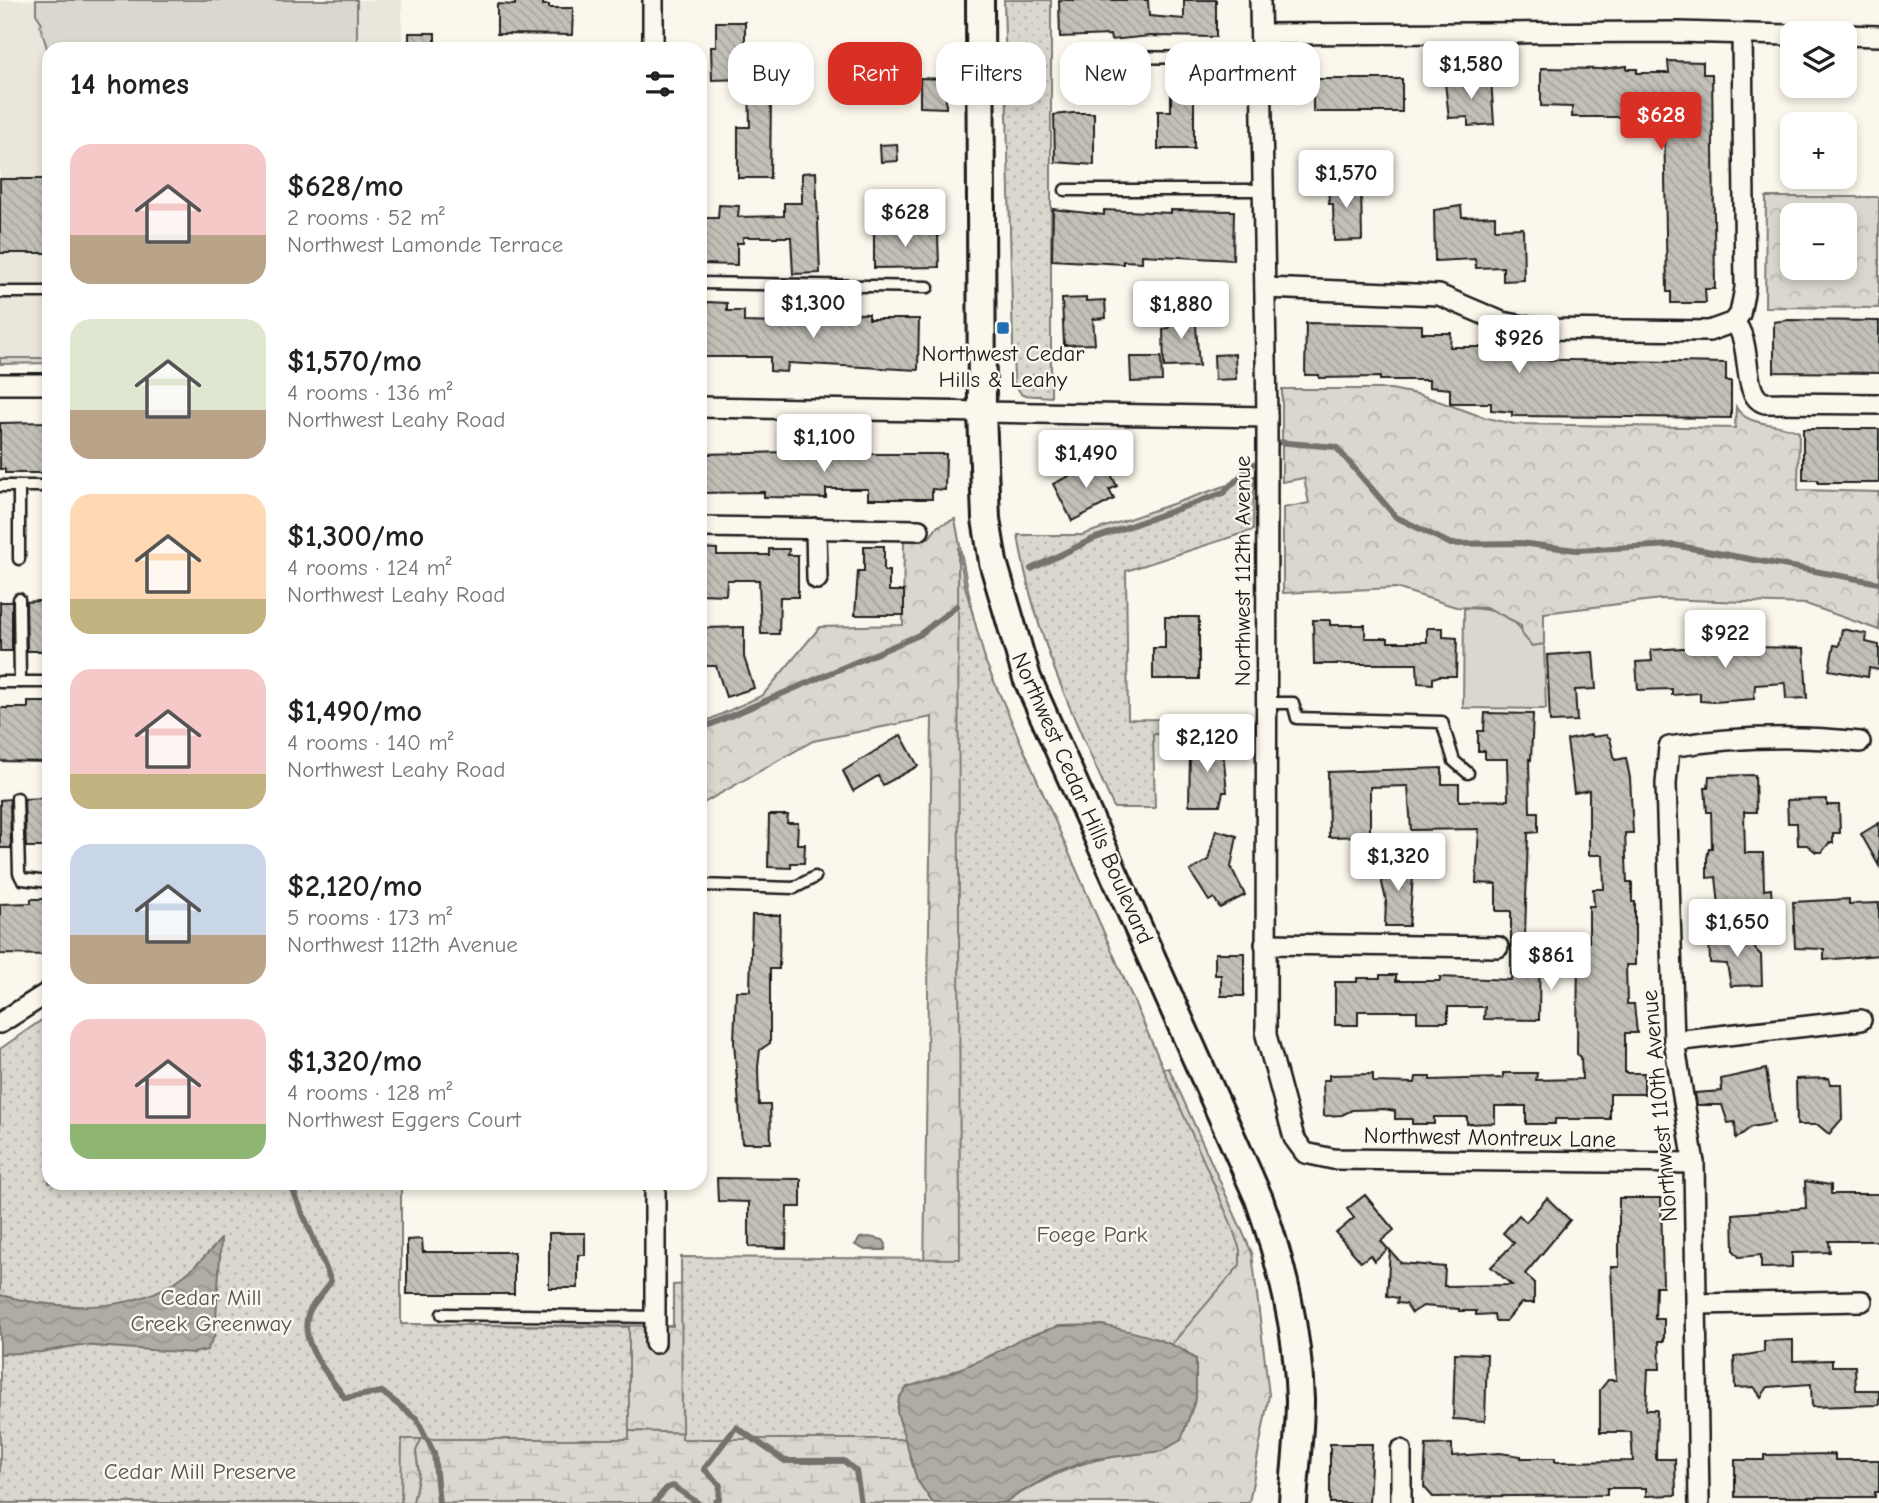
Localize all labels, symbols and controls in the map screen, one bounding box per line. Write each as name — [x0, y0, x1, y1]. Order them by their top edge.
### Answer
map controls — [1780, 21, 1857, 280]
button: layers — [1780, 21, 1857, 98]
chip: Buy — [728, 42, 814, 105]
chip: Rent — [828, 42, 922, 105]
chip: Filters — [936, 42, 1046, 105]
chip: New — [1060, 42, 1151, 105]
chip: Apartment — [1165, 42, 1320, 105]
pin: $1,580 — [1414, 42, 1528, 101]
text: $1,580 — [1439, 50, 1503, 77]
icon: filters — [641, 65, 679, 103]
text: 14 homes — [70, 67, 189, 102]
pin: $628 — [1620, 92, 1702, 152]
text: $628 — [1636, 101, 1686, 128]
button: + — [1780, 112, 1857, 189]
pin: $1,570 — [1289, 150, 1403, 210]
text: $1,570 — [1315, 159, 1378, 186]
text: $628/mo — [287, 169, 404, 204]
icon: home — [126, 172, 210, 256]
pin: $628 — [864, 190, 946, 249]
text: $628 — [880, 198, 930, 225]
button: − — [1780, 203, 1857, 280]
text: 2 rooms · 52 m² — [287, 204, 445, 231]
text: Northwest Lamonde Terrace — [287, 231, 563, 258]
pin: $1,300 — [756, 280, 870, 340]
pin: $1,880 — [1124, 282, 1238, 341]
text: $1,300 — [781, 289, 845, 316]
text: $1,880 — [1149, 290, 1213, 317]
pin: $926 — [1478, 316, 1560, 375]
marker: Northwest Cedar Hills & Leahy — [995, 320, 1011, 336]
text: $926 — [1494, 324, 1544, 351]
place label: Northwest Cedar Hills & Leahy — [922, 340, 1085, 393]
text: $1,570/mo — [287, 344, 422, 379]
icon: home — [126, 347, 210, 431]
text: 4 rooms · 136 m² — [287, 379, 453, 406]
text: Northwest Leahy Road — [287, 406, 505, 433]
pin: $1,100 — [767, 414, 881, 474]
text: $1,100 — [793, 423, 855, 450]
pin: $1,490 — [1029, 430, 1143, 490]
text: $1,490 — [1054, 439, 1118, 466]
street label: Northwest 112th Avenue — [1229, 456, 1256, 686]
text: $1,300/mo — [287, 519, 424, 554]
icon: home — [126, 522, 210, 606]
text: 4 rooms · 124 m² — [287, 554, 451, 581]
text: Northwest Leahy Road — [287, 581, 505, 608]
pin: $922 — [1684, 610, 1766, 670]
text: $922 — [1701, 619, 1749, 646]
street label: Northwest Cedar Hills Boulevard — [1006, 648, 1159, 948]
text: $1,490/mo — [287, 694, 422, 729]
icon: home — [126, 697, 210, 781]
pin: $2,120 — [1150, 714, 1264, 774]
text: $2,120 — [1175, 723, 1239, 750]
text: 4 rooms · 140 m² — [287, 729, 454, 756]
text: Northwest Leahy Road — [287, 756, 505, 783]
pin: $1,320 — [1341, 834, 1455, 893]
text: $1,320 — [1366, 842, 1430, 869]
text: $2,120/mo — [287, 869, 422, 904]
icon: home — [126, 872, 210, 956]
pin: $1,650 — [1680, 900, 1794, 959]
text: 5 rooms · 173 m² — [287, 904, 452, 931]
text: $1,650 — [1705, 908, 1769, 935]
text: Northwest 112th Avenue — [287, 931, 518, 958]
pin: $861 — [1510, 932, 1592, 992]
text: $861 — [1528, 941, 1574, 968]
street label: Northwest 110th Avenue — [1636, 989, 1683, 1223]
text: $1,320/mo — [287, 1044, 422, 1079]
icon: home — [126, 1047, 210, 1131]
text: 4 rooms · 128 m² — [287, 1079, 452, 1106]
text: Northwest Eggers Court — [287, 1106, 521, 1133]
street label: Northwest Montreux Lane — [1364, 1122, 1616, 1153]
park label: Foege Park — [1036, 1221, 1148, 1248]
park label: Cedar Mill Creek Greenway — [130, 1284, 292, 1337]
park label: Cedar Mill Preserve — [104, 1458, 296, 1485]

